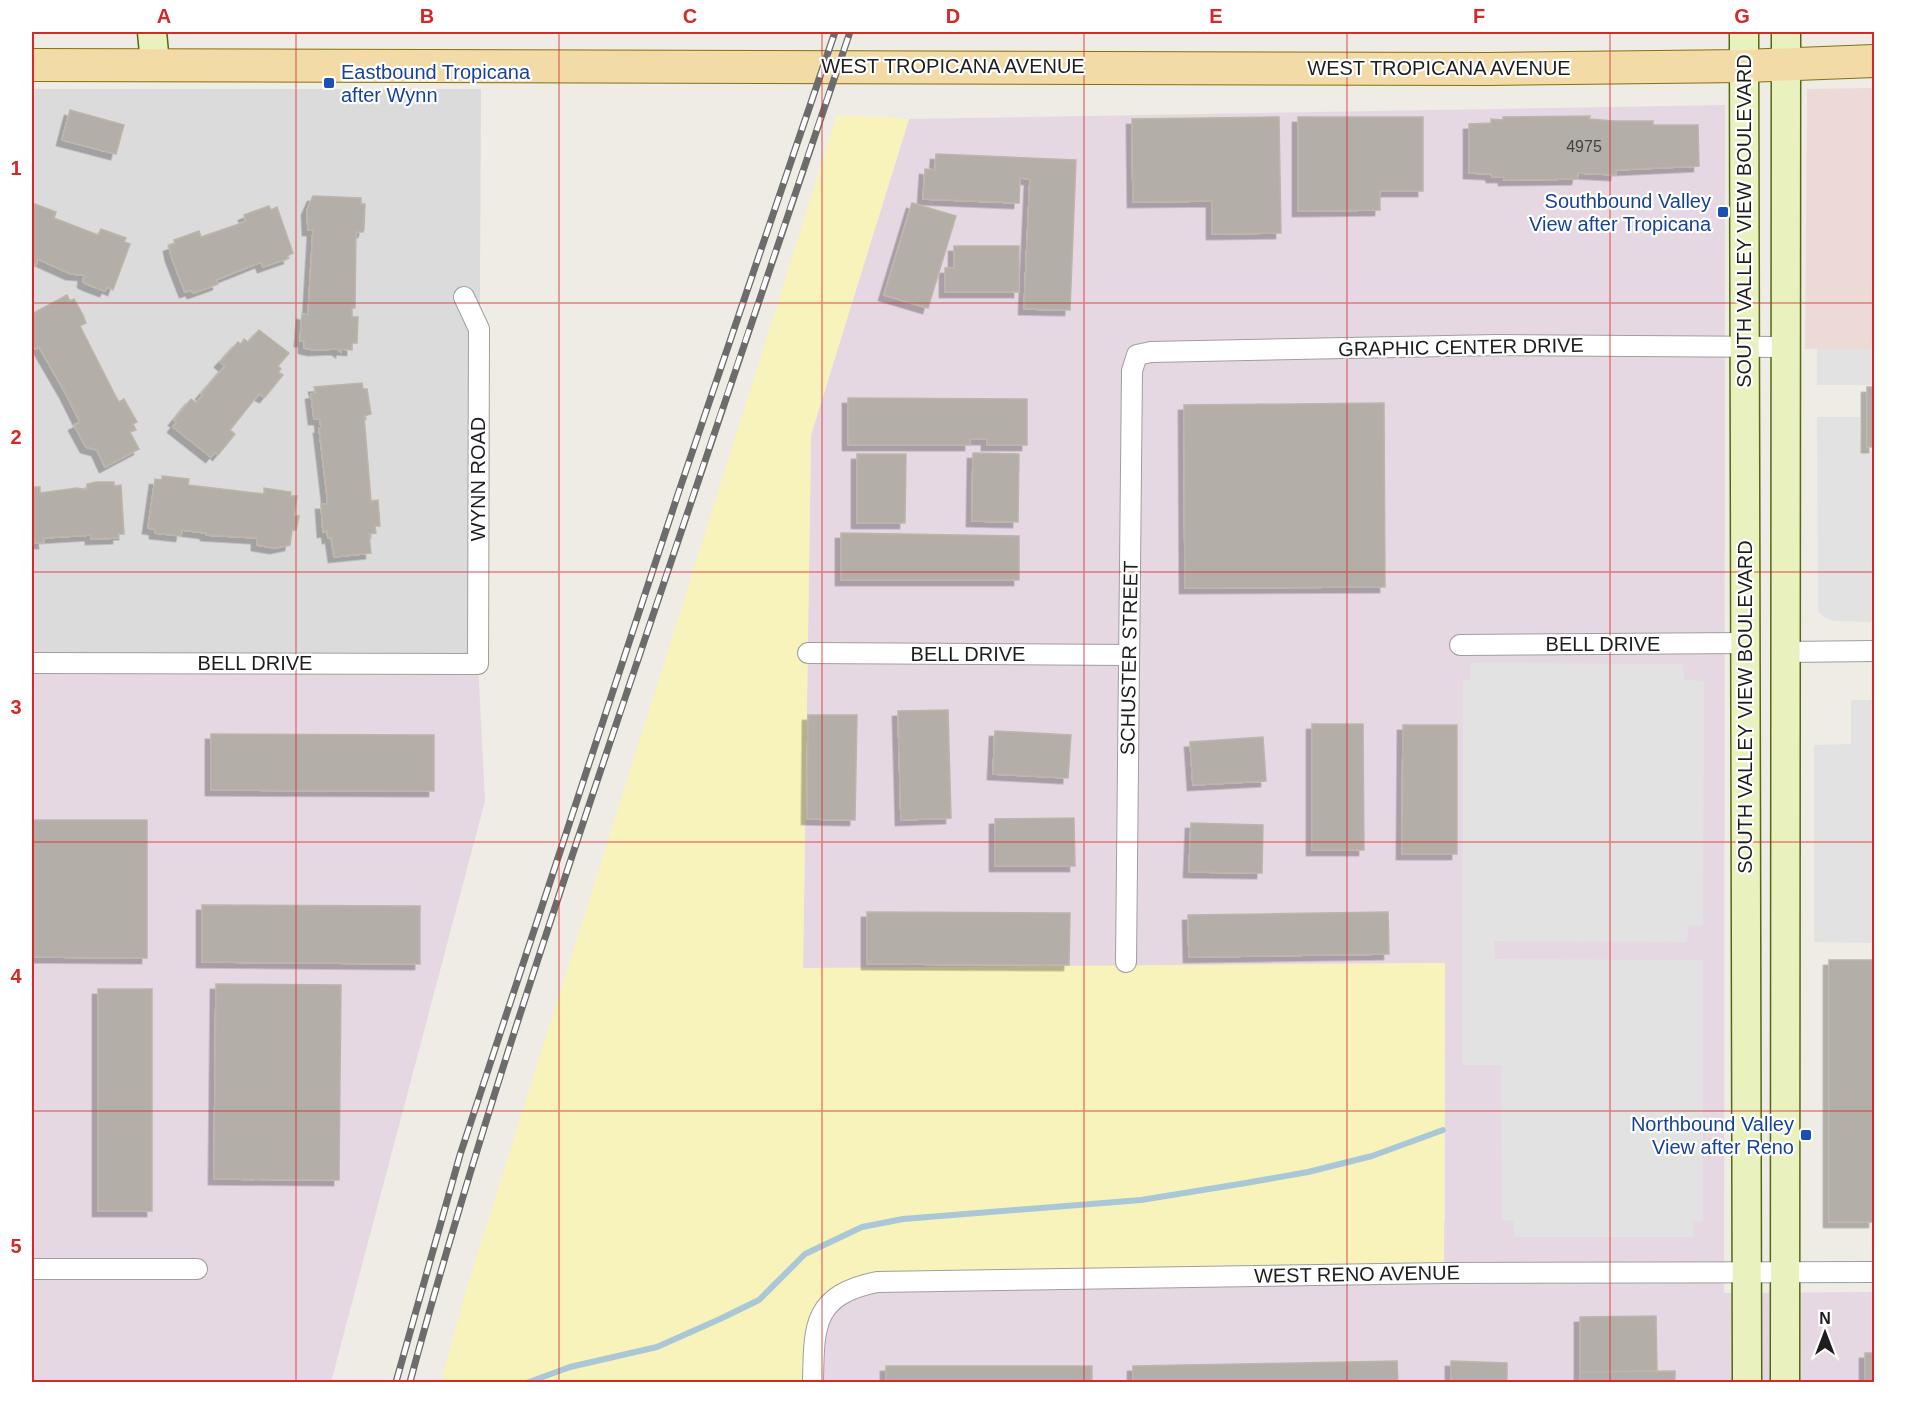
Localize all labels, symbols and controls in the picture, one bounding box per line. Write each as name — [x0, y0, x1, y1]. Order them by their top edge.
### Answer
text: A — [157, 5, 171, 27]
text: B — [420, 5, 434, 27]
text: C — [683, 5, 697, 27]
text: D — [946, 5, 960, 27]
text: E — [1209, 5, 1223, 27]
text: F — [1473, 5, 1485, 27]
text: G — [1734, 5, 1750, 27]
street label: SOUTH VALLEY VIEW BOULEVARD — [1733, 54, 1755, 388]
street label: WEST TROPICANA AVENUE — [821, 55, 1085, 77]
street label: WEST TROPICANA AVENUE — [1307, 57, 1571, 79]
place label: Eastbound Tropicana after Wynn — [341, 61, 531, 106]
marker: Eastbound Tropicana after Wynn — [322, 76, 336, 90]
house number: 4975 — [1566, 138, 1602, 155]
text: 1 — [10, 157, 22, 179]
place label: Southbound Valley View after Tropicana — [1529, 190, 1712, 235]
marker: Southbound Valley View after Tropicana — [1716, 205, 1730, 219]
street label: GRAPHIC CENTER DRIVE — [1338, 334, 1584, 360]
street label: WYNN ROAD — [467, 417, 489, 541]
text: 2 — [10, 426, 22, 448]
street label: SOUTH VALLEY VIEW BOULEVARD — [1734, 540, 1756, 874]
street label: SCHUSTER STREET — [1116, 561, 1142, 755]
street label: BELL DRIVE — [1546, 633, 1660, 655]
street label: BELL DRIVE — [911, 643, 1025, 665]
street label: BELL DRIVE — [198, 652, 312, 674]
text: 3 — [10, 696, 22, 718]
text: 4 — [10, 965, 22, 987]
place label: Northbound Valley View after Reno — [1631, 1113, 1794, 1158]
marker: Northbound Valley View after Reno — [1799, 1128, 1813, 1142]
text: 5 — [10, 1235, 22, 1257]
street label: WEST RENO AVENUE — [1254, 1261, 1460, 1287]
north arrow — [1795, 1303, 1855, 1363]
text: N — [1819, 1310, 1831, 1327]

